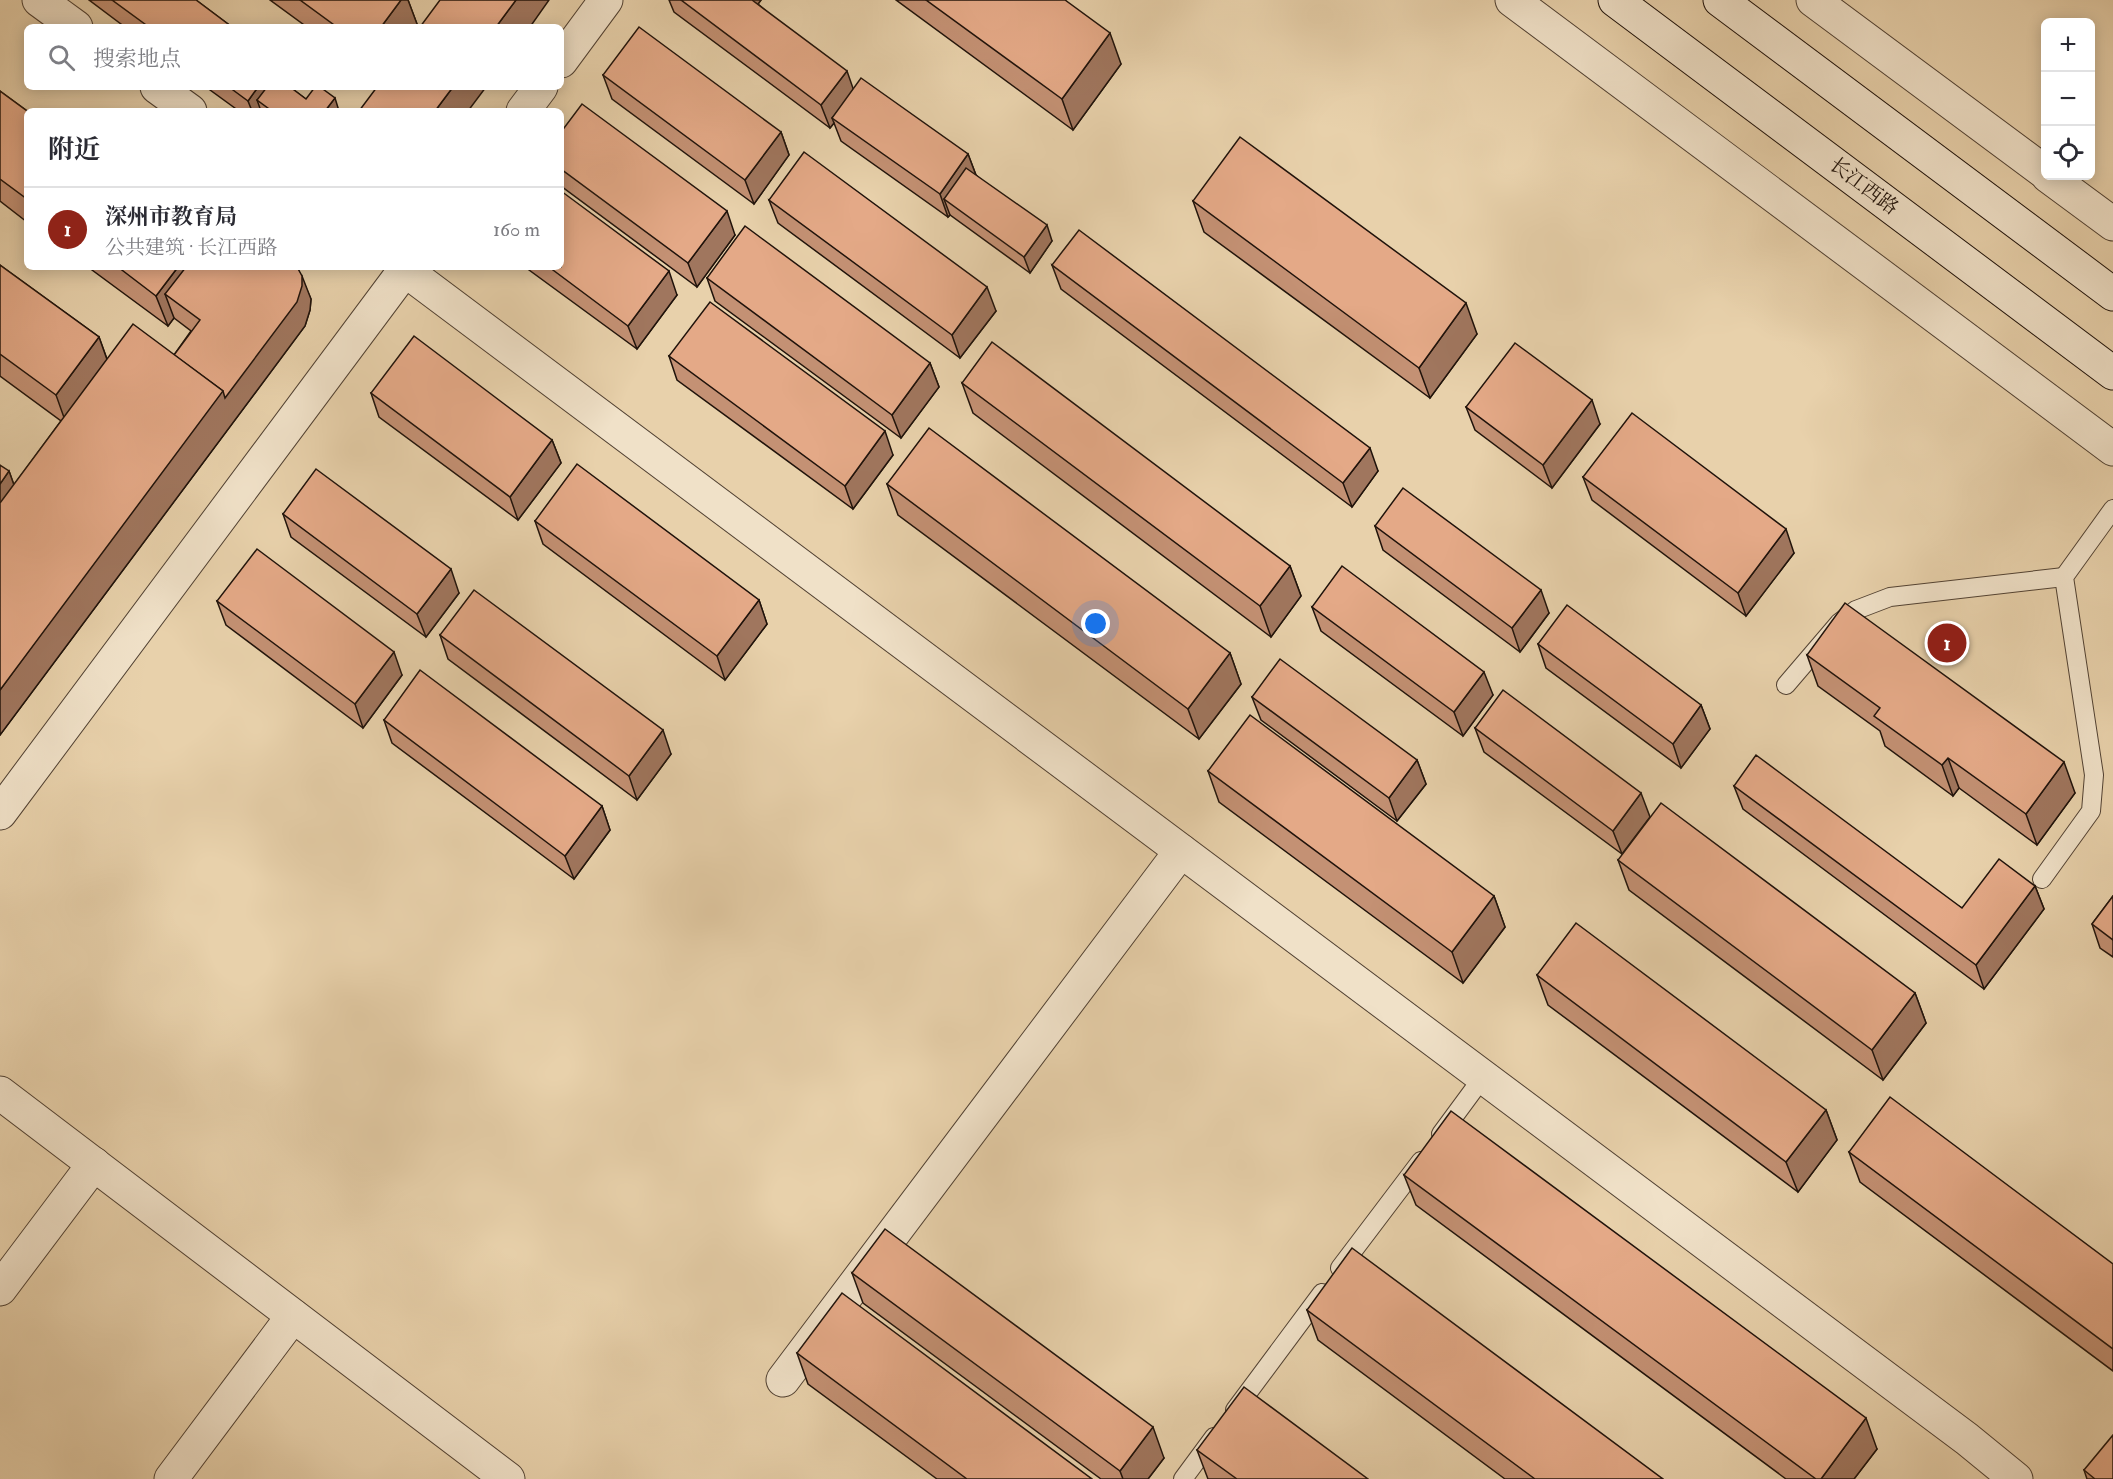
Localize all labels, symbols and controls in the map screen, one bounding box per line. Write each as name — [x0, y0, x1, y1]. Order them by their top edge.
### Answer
map controls — [2041, 18, 2095, 180]
button: + — [2041, 18, 2095, 72]
search box — [24, 24, 564, 90]
icon: search — [45, 41, 78, 74]
text: 搜索地点 — [93, 45, 181, 73]
button: − — [2041, 72, 2095, 126]
button: locate — [2041, 126, 2095, 180]
text: 附近 — [48, 134, 100, 166]
street label: 长江西路 — [1825, 152, 1903, 220]
text: 深州市教育局 — [105, 203, 237, 231]
text: 1 — [64, 217, 71, 242]
text: 160 m — [493, 217, 540, 242]
text: 公共建筑 · 长江西路 — [105, 235, 277, 260]
your location — [1081, 609, 1110, 638]
pin: 1 — [1928, 620, 1966, 666]

